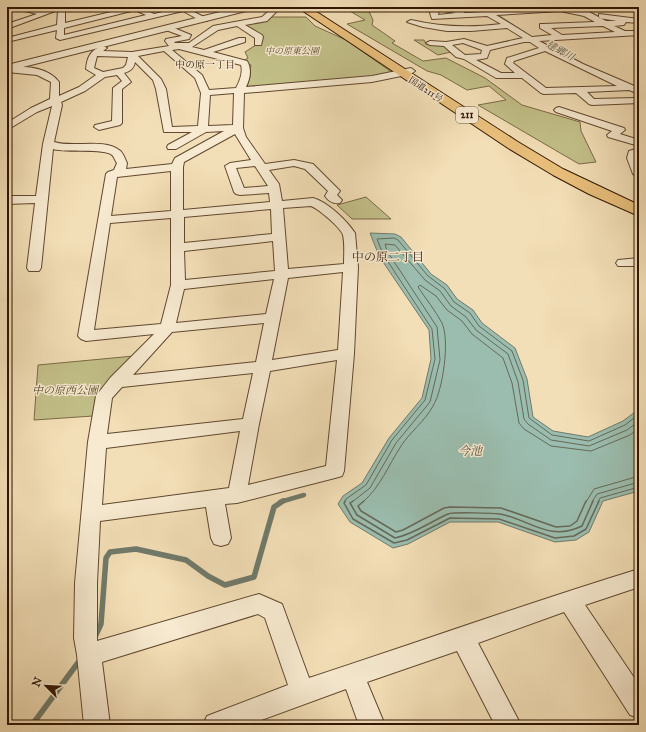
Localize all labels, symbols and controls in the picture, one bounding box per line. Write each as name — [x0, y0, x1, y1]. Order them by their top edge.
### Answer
water label: 建郷川 — [544, 38, 577, 64]
park label: 中の原東公園 — [265, 45, 321, 56]
district label: 中の原一丁目 — [175, 59, 235, 71]
street label: 国道211号 — [407, 74, 445, 104]
road number: 211 — [456, 107, 478, 123]
district label: 中の原二丁目 — [352, 250, 424, 264]
park label: 中の原西公園 — [32, 384, 100, 397]
water label: 今池 — [458, 444, 484, 458]
north arrow — [26, 666, 66, 706]
text: N — [29, 675, 45, 689]

